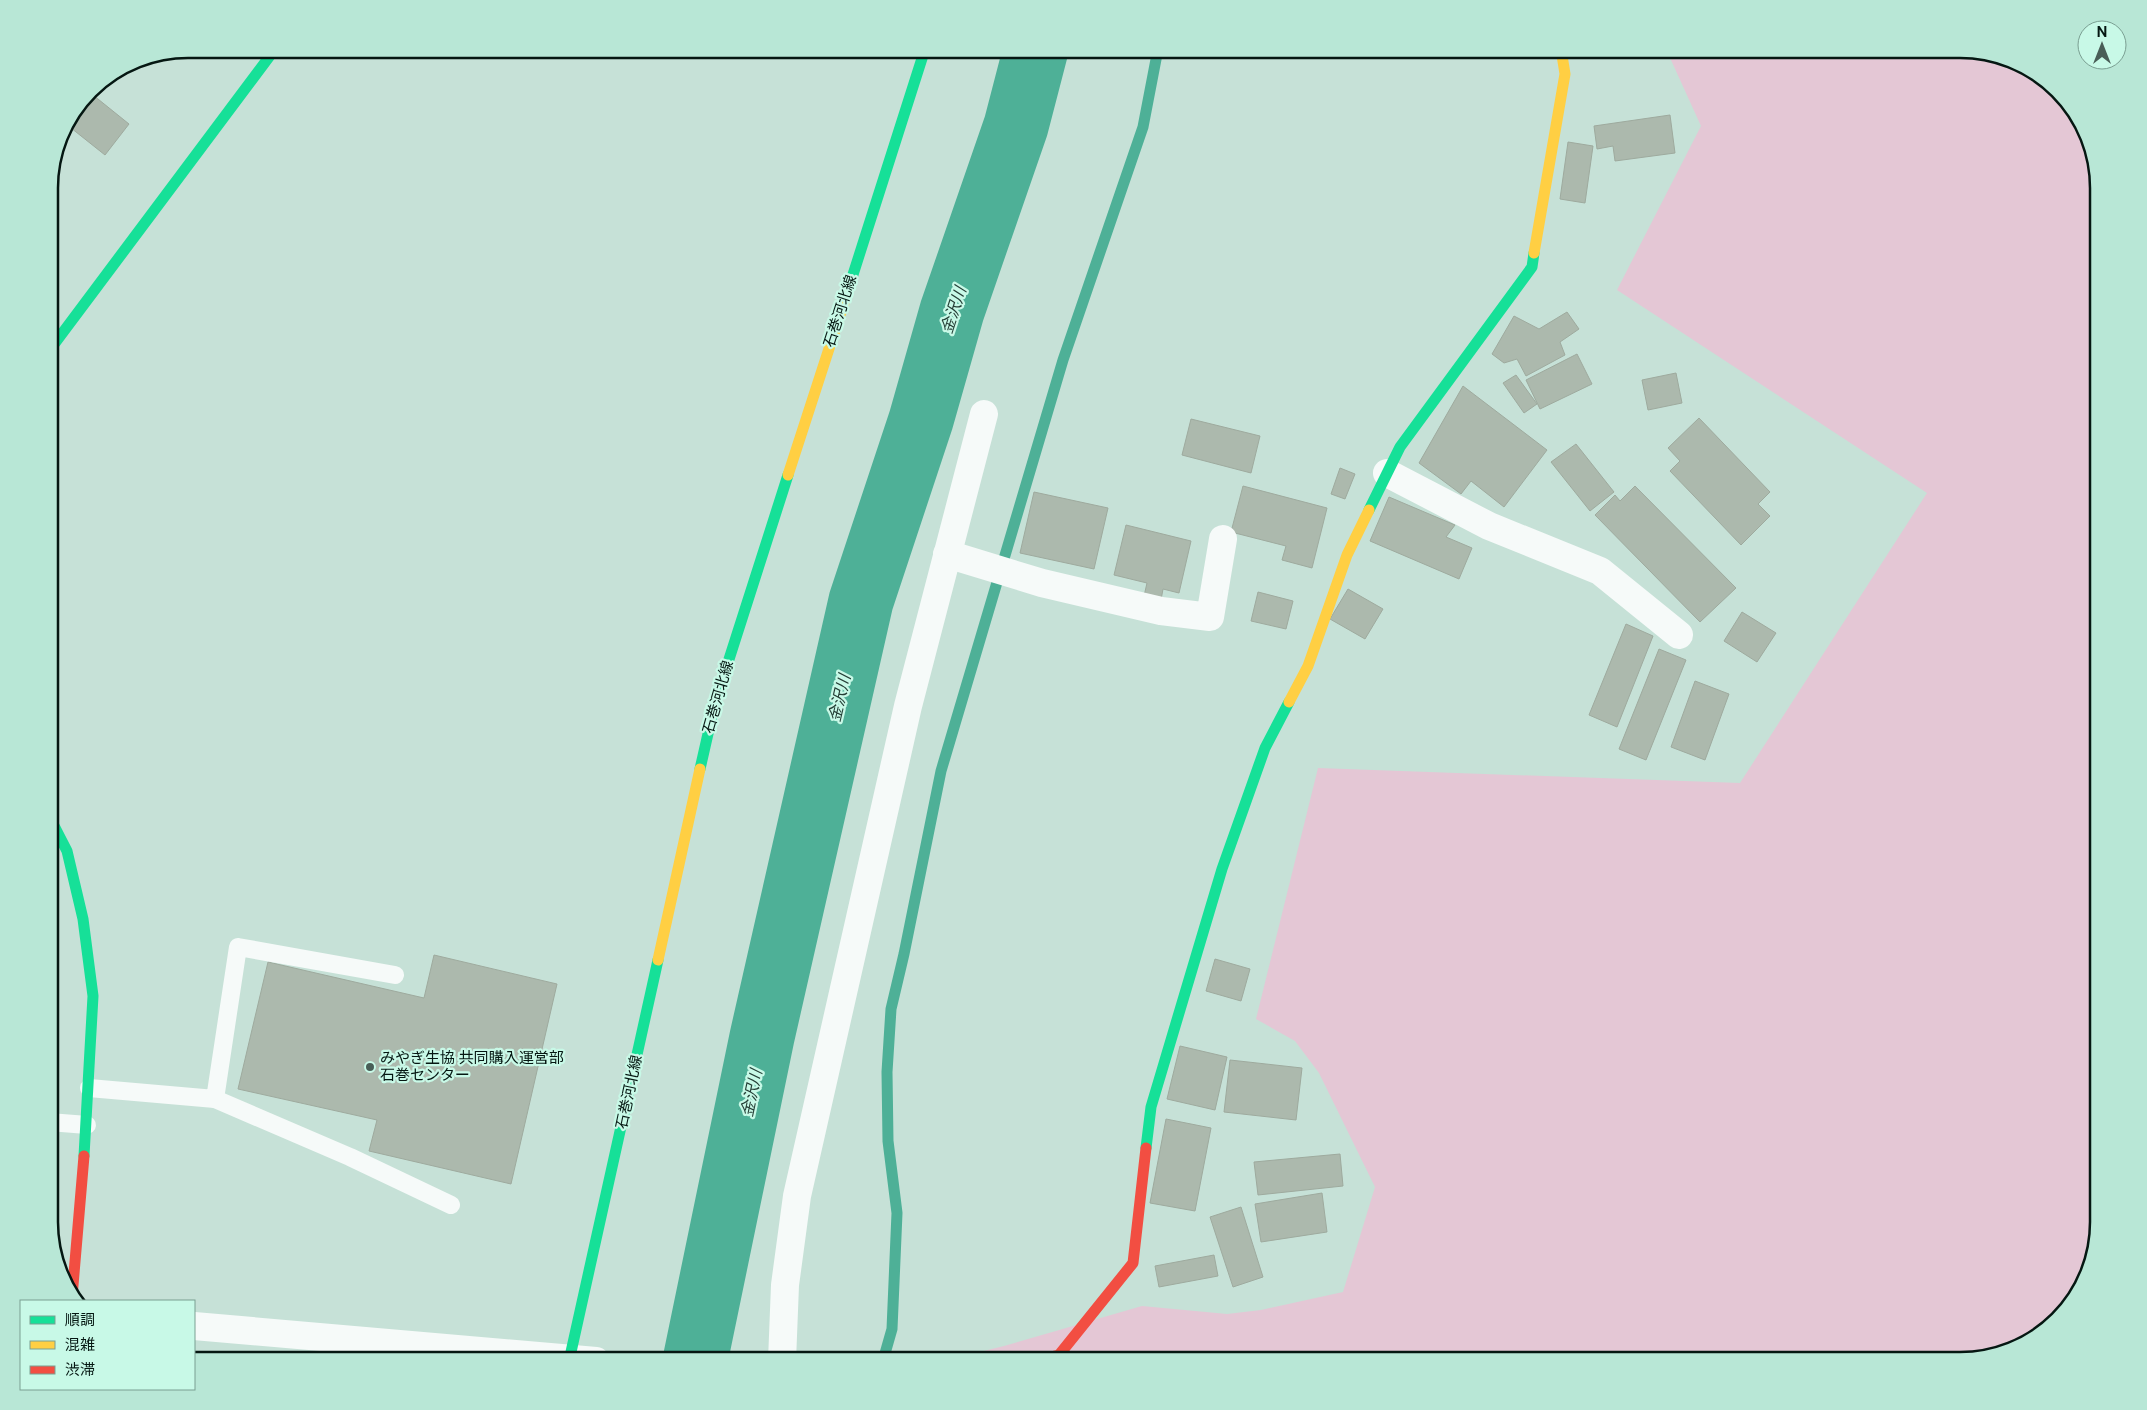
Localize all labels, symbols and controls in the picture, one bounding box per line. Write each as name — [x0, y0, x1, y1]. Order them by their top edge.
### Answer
north arrow — [2077, 20, 2127, 70]
text: N — [2097, 24, 2107, 40]
street label: 石巻河北線 — [820, 273, 859, 349]
water label: 金沢川 — [937, 282, 971, 336]
street label: 石巻河北線 — [699, 658, 736, 735]
water label: 金沢川 — [825, 671, 855, 724]
place label: みやぎ生協 共同購入運営部 石巻センター — [380, 1049, 564, 1083]
street label: 石巻河北線 — [612, 1053, 645, 1130]
marker: みやぎ生協 共同購入運営部 石巻センター — [364, 1061, 376, 1073]
water label: 金沢川 — [737, 1066, 766, 1119]
legend — [20, 1300, 195, 1390]
text: 順調 — [65, 1311, 95, 1328]
text: 混雑 — [65, 1336, 95, 1353]
text: 渋滞 — [65, 1361, 95, 1378]

